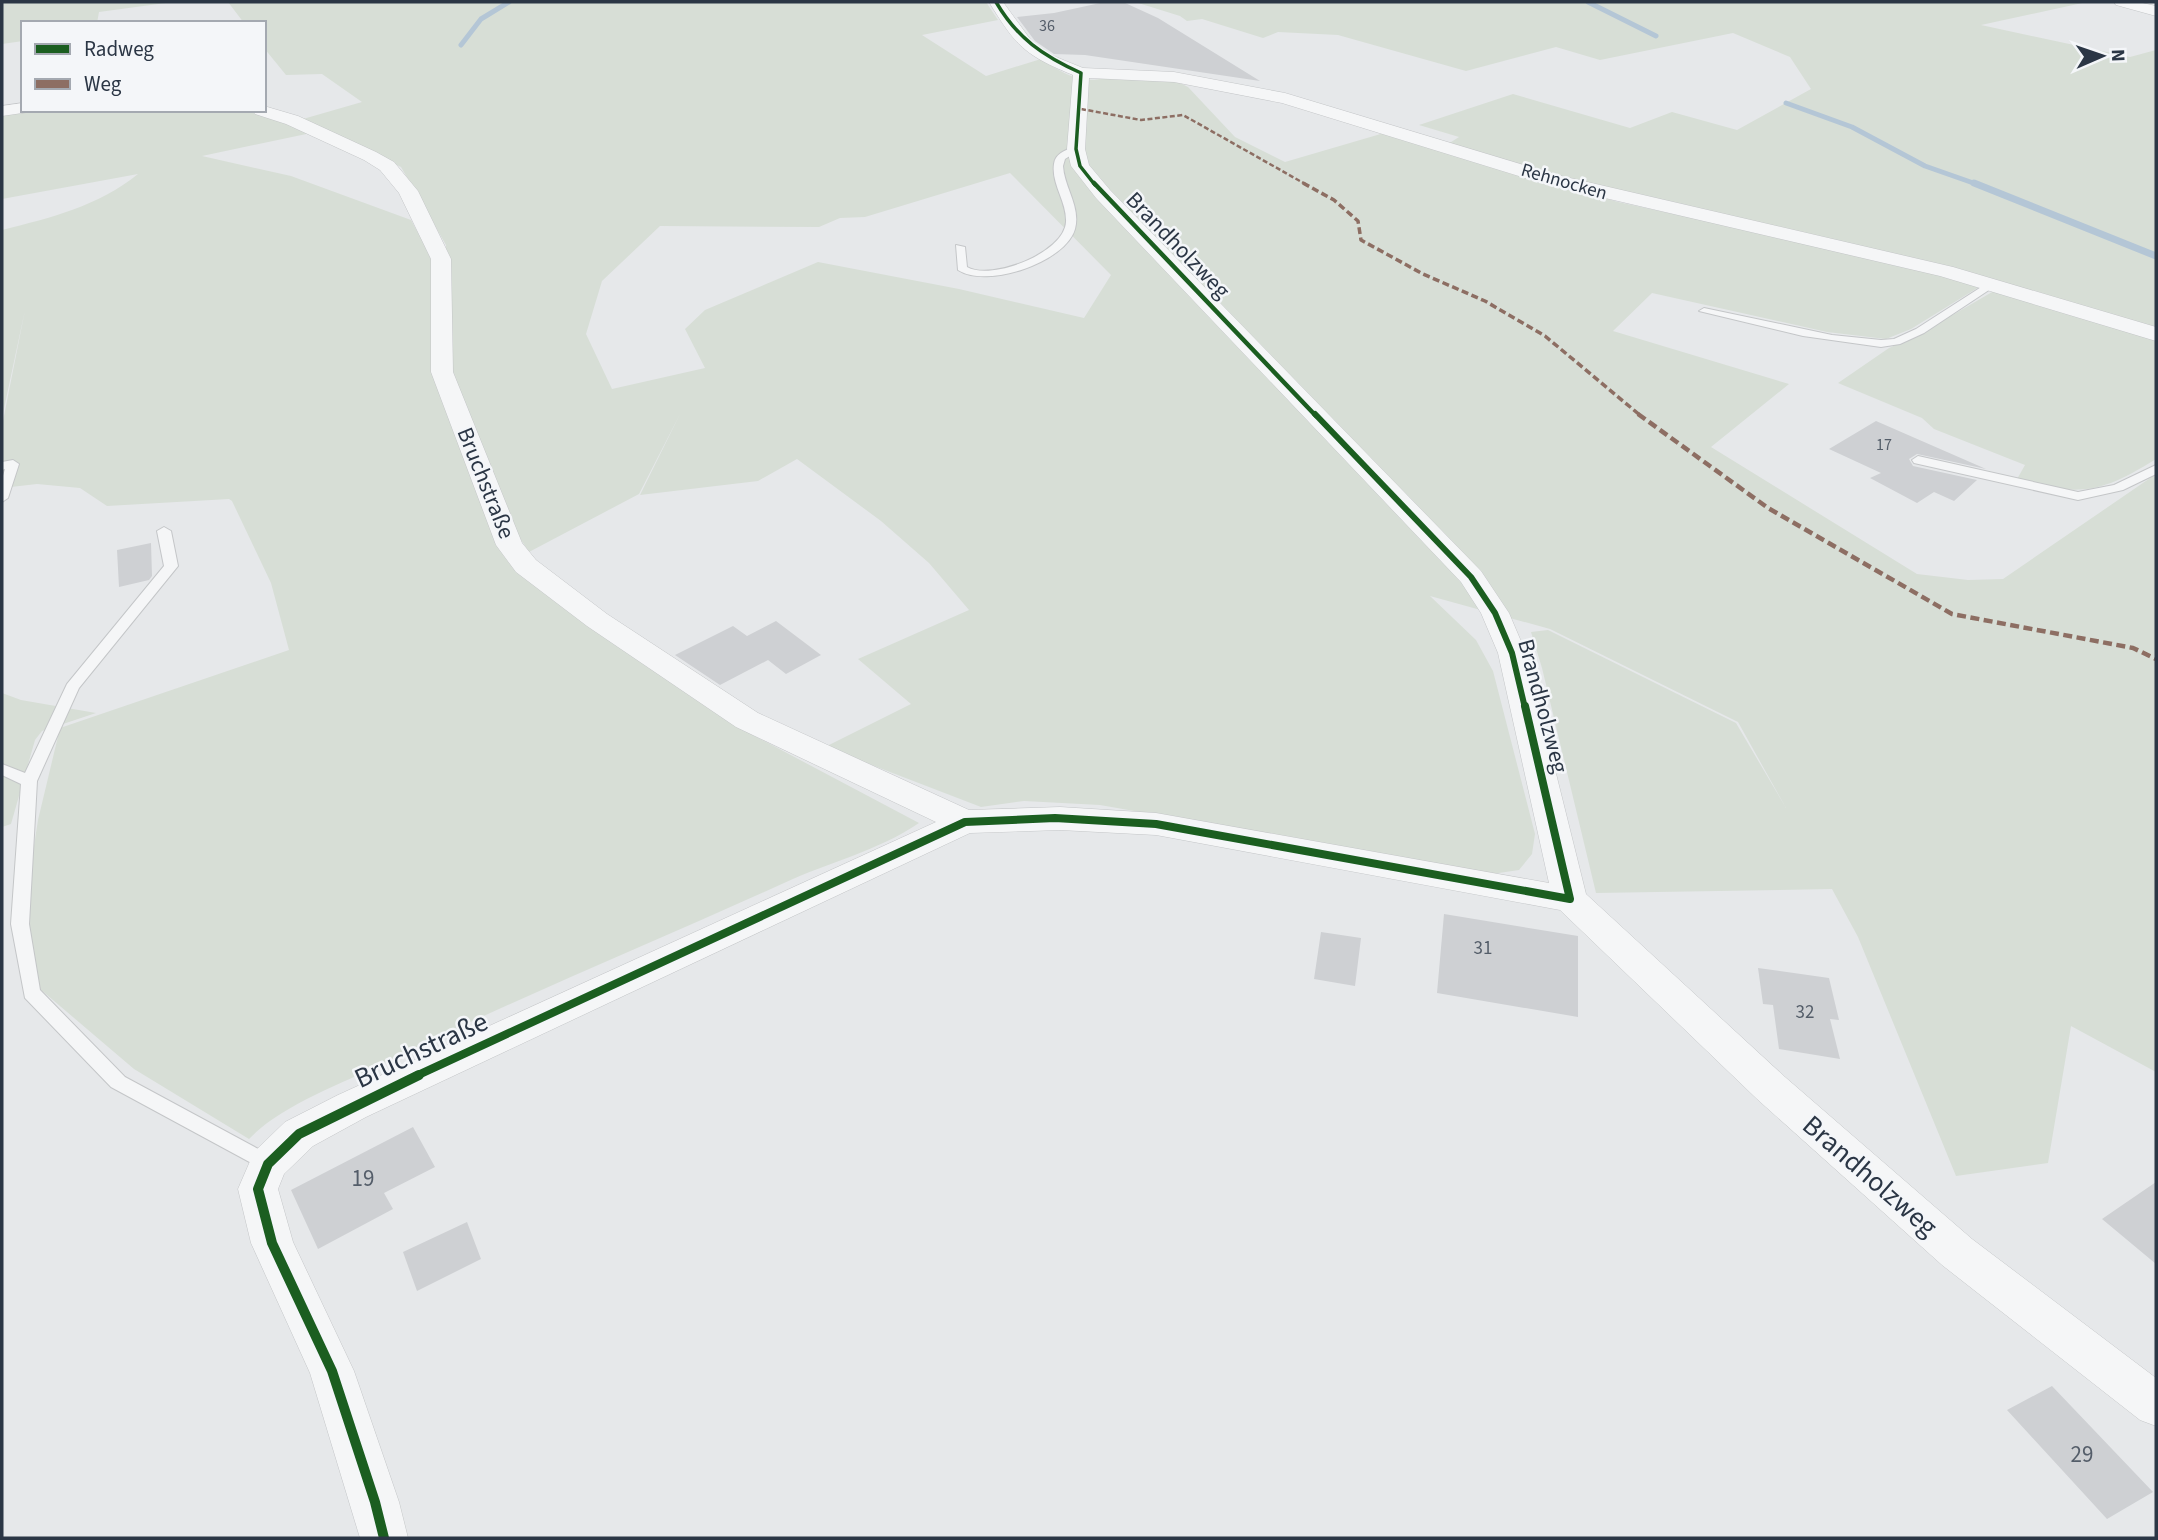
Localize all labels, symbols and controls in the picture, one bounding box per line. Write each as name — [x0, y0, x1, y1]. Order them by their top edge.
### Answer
house number: 36 — [1039, 15, 1055, 37]
legend — [21, 21, 266, 112]
north arrow — [2067, 21, 2137, 91]
text: Radweg — [84, 34, 154, 64]
text: N — [2104, 49, 2131, 62]
text: Weg — [84, 69, 122, 99]
street label: Rehnocken — [1518, 157, 1610, 207]
street label: Brandholzweg — [1118, 184, 1238, 306]
street label: Bruchstraße — [449, 422, 523, 544]
house number: 17 — [1876, 434, 1892, 456]
street label: Brandholzweg — [1509, 635, 1577, 777]
house number: 31 — [1474, 935, 1492, 962]
house number: 32 — [1796, 999, 1814, 1026]
street label: Bruchstraße — [348, 1002, 494, 1098]
street label: Brandholzweg — [1794, 1106, 1946, 1246]
house number: 19 — [352, 1162, 374, 1195]
house number: 29 — [2071, 1438, 2093, 1471]

